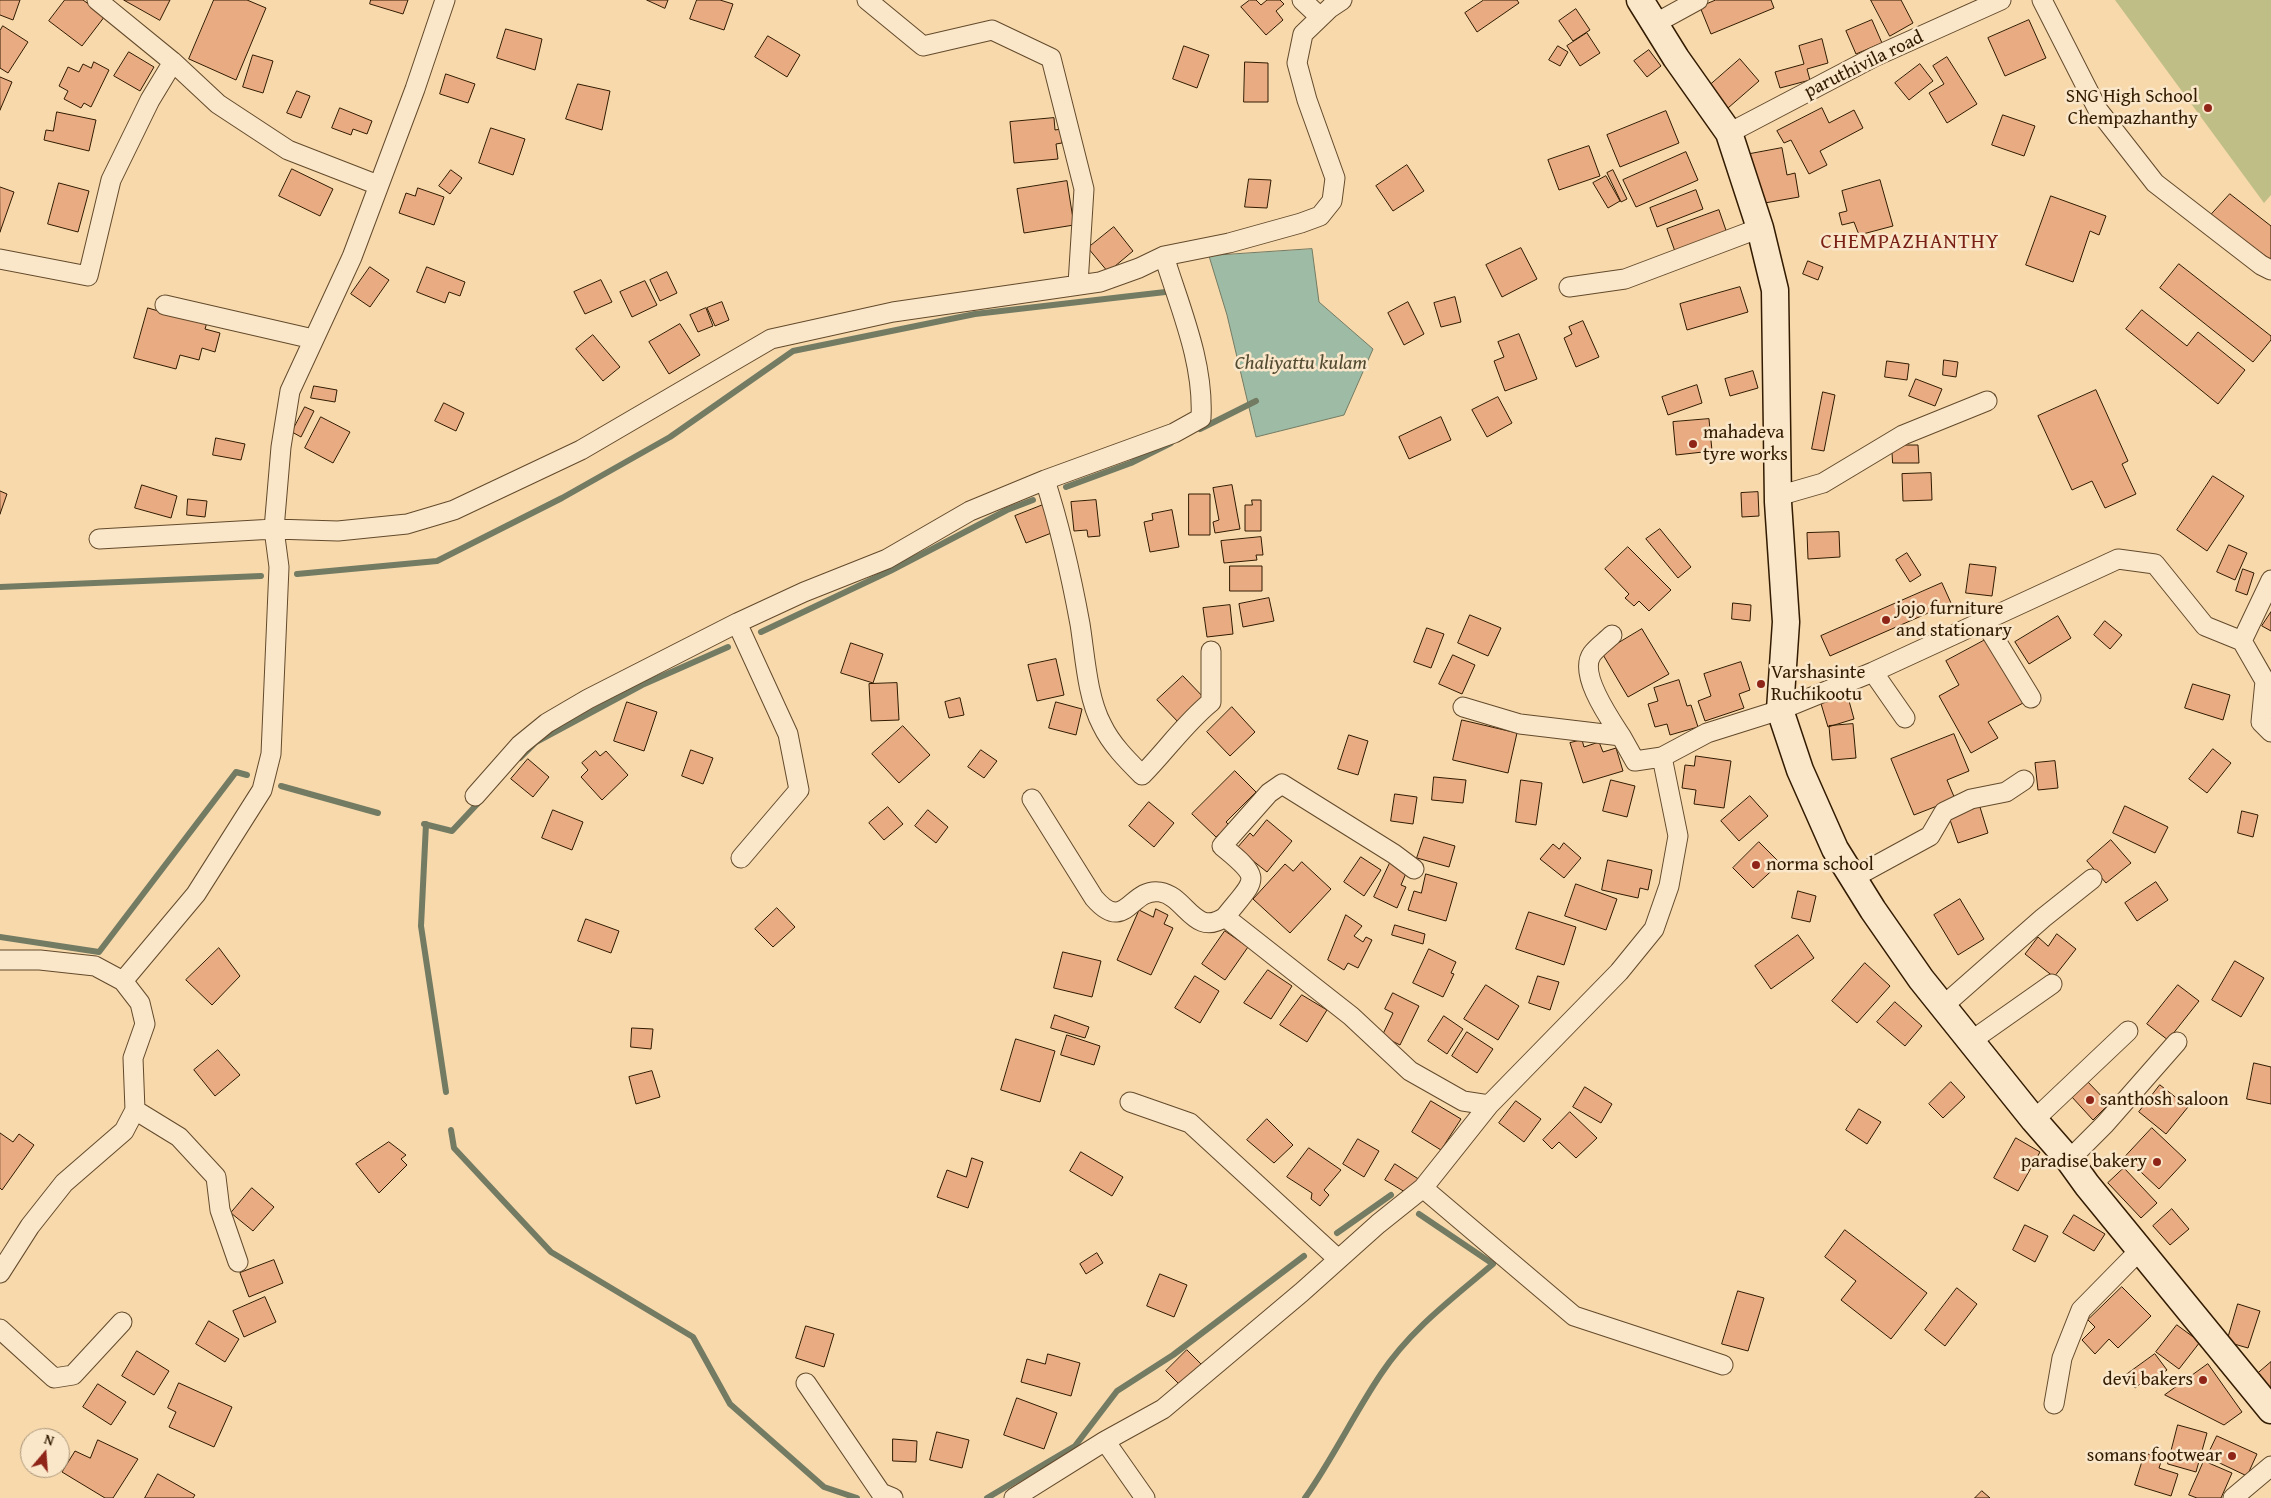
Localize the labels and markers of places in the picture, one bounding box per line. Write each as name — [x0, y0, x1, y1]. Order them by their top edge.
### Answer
place label: SNG High School Chempazhanthy — [2066, 86, 2198, 130]
marker: SNG High School Chempazhanthy — [2202, 102, 2214, 114]
place label: mahadeva tyre works — [1703, 422, 1788, 466]
marker: mahadeva tyre works — [1687, 438, 1699, 450]
place label: jojo furniture and stationary — [1896, 598, 2012, 642]
marker: jojo furniture and stationary — [1880, 614, 1892, 626]
place label: Varshasinte Ruchikootu — [1771, 662, 1865, 706]
marker: Varshasinte Ruchikootu — [1755, 678, 1767, 690]
place label: norma school — [1766, 854, 1874, 876]
marker: norma school — [1750, 859, 1762, 871]
place label: santhosh saloon — [2100, 1089, 2229, 1111]
marker: santhosh saloon — [2084, 1094, 2096, 1106]
place label: paradise bakery — [2021, 1151, 2147, 1173]
marker: paradise bakery — [2151, 1156, 2163, 1168]
place label: devi bakers — [2103, 1369, 2193, 1391]
marker: devi bakers — [2197, 1374, 2209, 1386]
place label: somans footwear — [2087, 1445, 2222, 1467]
marker: somans footwear — [2226, 1450, 2238, 1462]

